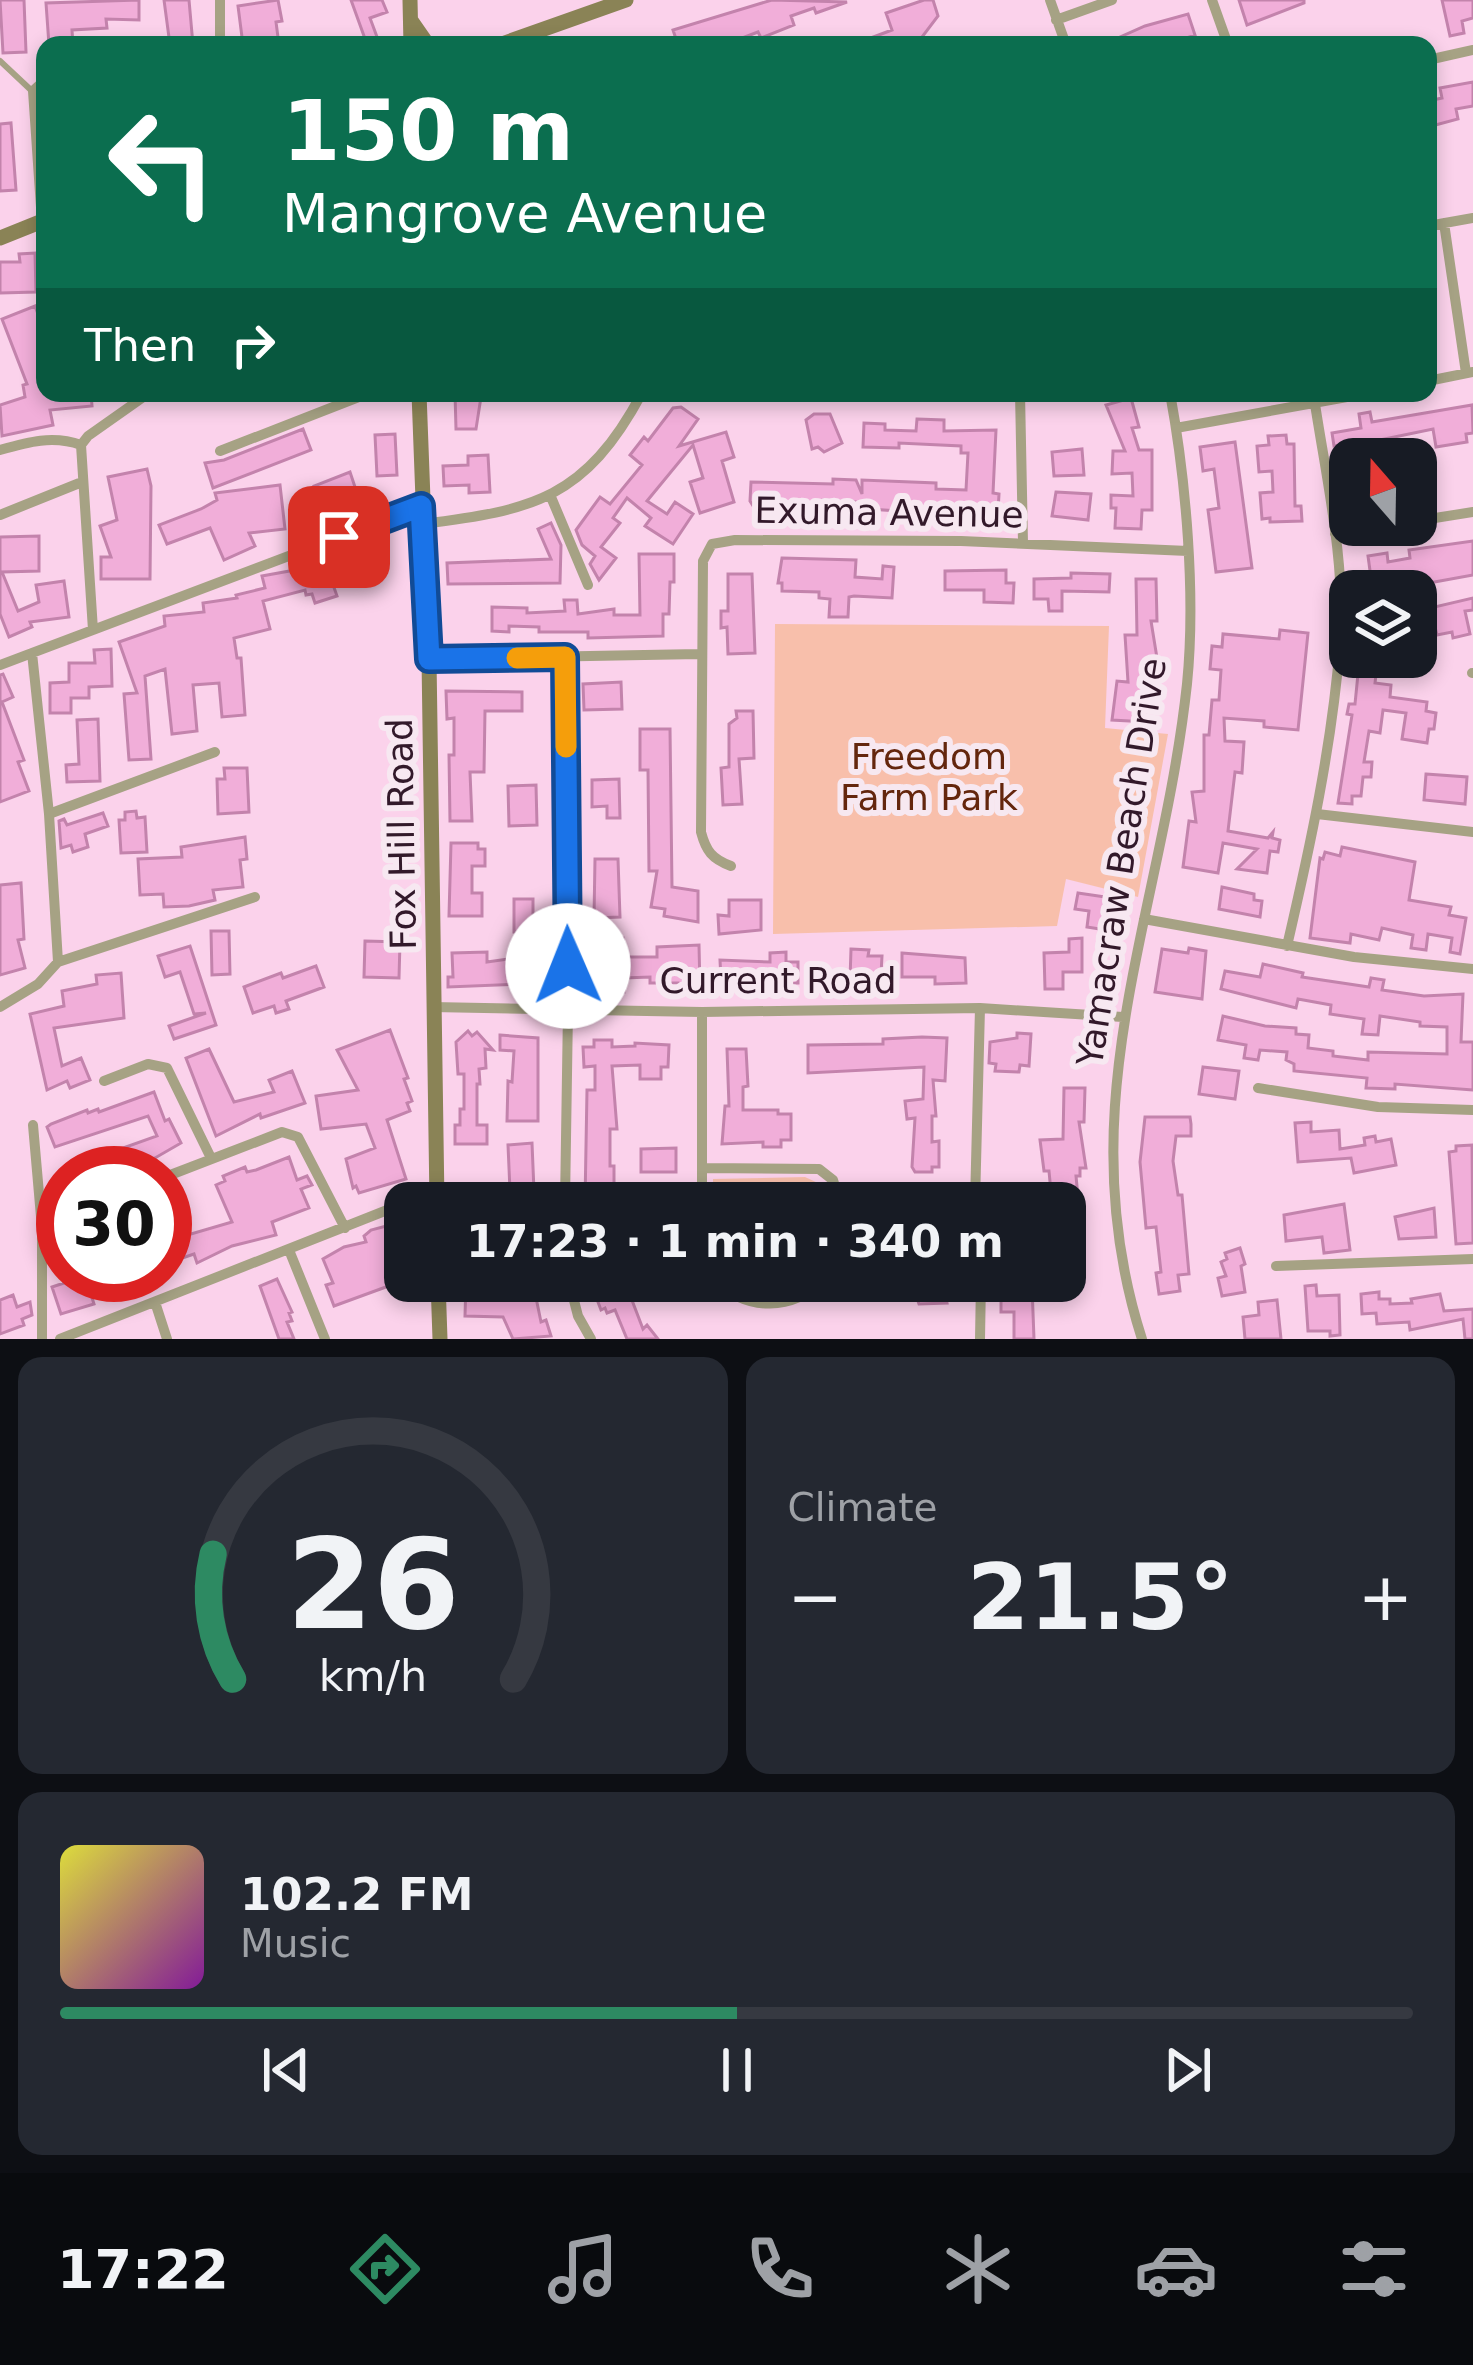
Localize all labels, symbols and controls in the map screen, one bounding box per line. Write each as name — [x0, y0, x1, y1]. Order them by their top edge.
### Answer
text: 150 m — [282, 82, 574, 180]
icon: left — [84, 84, 240, 240]
text: Mangrove Avenue — [282, 182, 767, 245]
icon: right — [220, 312, 286, 378]
text: Then — [84, 319, 196, 372]
north arrow — [1329, 438, 1437, 546]
map controls — [1329, 438, 1437, 678]
pin — [288, 486, 390, 588]
street label: Exuma Avenue — [754, 490, 1024, 535]
icon: arrive — [306, 504, 372, 570]
button: layers — [1329, 570, 1437, 678]
street label: Yamacraw Beach Drive — [1069, 655, 1174, 1070]
street label: Fox Hill Road — [379, 718, 424, 950]
park label: Freedom Farm Park — [840, 736, 1018, 818]
position arrow — [505, 903, 631, 1029]
street label: Current Road — [660, 960, 897, 1001]
speed limit sign: 30 — [36, 1146, 192, 1302]
text: 17:23 · 1 min · 340 m — [466, 1215, 1004, 1268]
text: Climate — [788, 1485, 938, 1530]
text: 26 — [286, 1512, 460, 1657]
text: 21.5° — [967, 1545, 1234, 1650]
text: − — [788, 1559, 843, 1636]
text: + — [1358, 1559, 1413, 1636]
text: km/h — [319, 1650, 427, 1700]
text: 102.2 FM — [240, 1868, 474, 1921]
text: Music — [240, 1921, 351, 1966]
icon: previous — [253, 2037, 319, 2103]
icon: pause — [704, 2037, 770, 2103]
icon: next — [1155, 2037, 1221, 2103]
icon: directions — [343, 2227, 427, 2311]
icon: music — [541, 2227, 625, 2311]
icon: phone — [738, 2227, 822, 2311]
icon: climate — [936, 2227, 1020, 2311]
icon: car — [1134, 2227, 1218, 2311]
icon: filters — [1332, 2227, 1416, 2311]
text: 17:22 — [57, 2238, 229, 2301]

